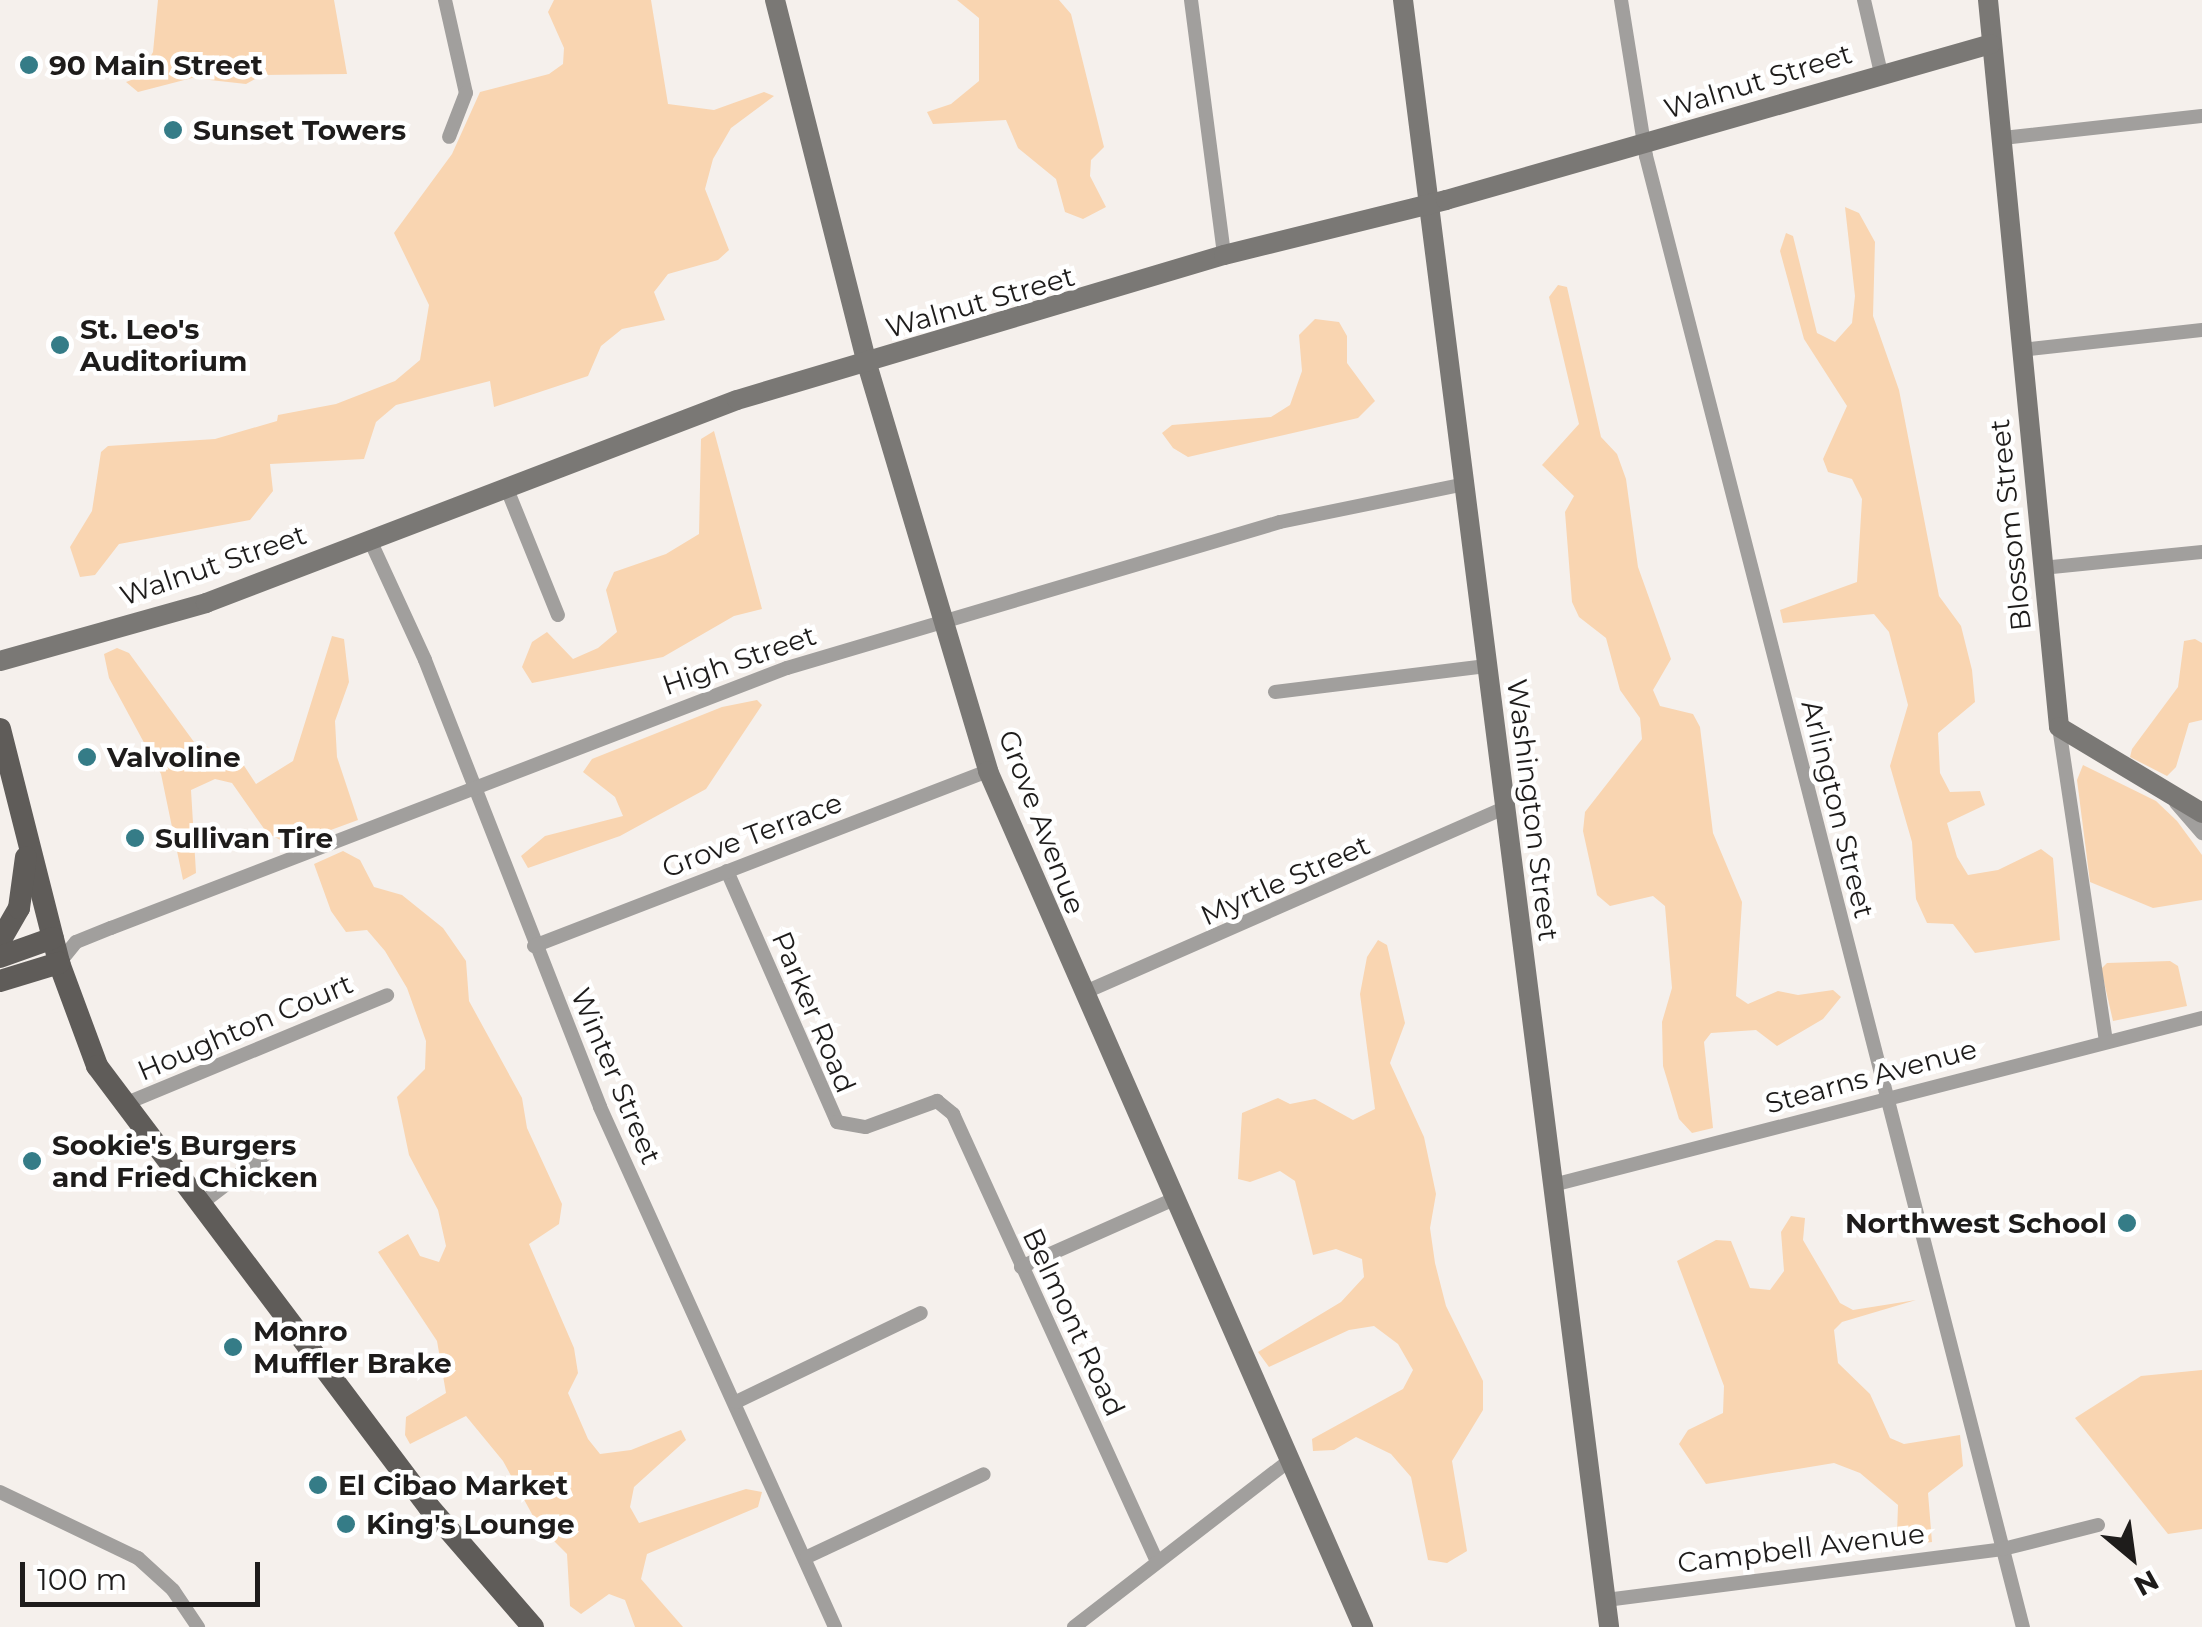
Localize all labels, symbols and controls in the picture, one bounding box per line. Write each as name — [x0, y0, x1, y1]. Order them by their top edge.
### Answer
street label: Walnut Street — [1660, 36, 1856, 126]
place label: 90 Main Street — [49, 48, 263, 82]
marker: 90 Main Street — [18, 54, 40, 76]
place label: Sunset Towers — [193, 113, 406, 147]
marker: Sunset Towers — [162, 119, 184, 141]
street label: Walnut Street — [882, 259, 1078, 345]
place label: St. Leo's Auditorium — [80, 312, 247, 378]
marker: St. Leo's Auditorium — [49, 334, 71, 356]
street label: Blossom Street — [1982, 417, 2038, 633]
street label: Walnut Street — [115, 517, 311, 613]
street label: High Street — [658, 618, 820, 702]
street label: Washington Street — [1500, 677, 1566, 943]
street label: Arlington Street — [1795, 696, 1881, 922]
street label: Grove Avenue — [991, 725, 1093, 919]
place label: Valvoline — [107, 740, 241, 774]
marker: Valvoline — [76, 746, 98, 768]
street label: Grove Terrace — [657, 785, 847, 885]
place label: Sullivan Tire — [155, 821, 333, 855]
marker: Sullivan Tire — [124, 827, 146, 849]
street label: Myrtle Street — [1195, 828, 1375, 932]
street label: Parker Road — [765, 926, 863, 1098]
street label: Houghton Court — [132, 967, 358, 1087]
street label: Winter Street — [564, 983, 668, 1169]
street label: Stearns Avenue — [1762, 1032, 1980, 1120]
place label: Sookie's Burgers and Fried Chicken — [52, 1128, 318, 1194]
marker: Sookie's Burgers and Fried Chicken — [21, 1150, 43, 1172]
place label: Northwest School — [1845, 1206, 2107, 1240]
marker: Northwest School — [2116, 1212, 2138, 1234]
street label: Belmont Road — [1016, 1223, 1132, 1421]
place label: Monro Muffler Brake — [253, 1314, 452, 1380]
marker: Monro Muffler Brake — [222, 1336, 244, 1358]
place label: El Cibao Market — [338, 1468, 568, 1502]
marker: El Cibao Market — [307, 1474, 329, 1496]
place label: King's Lounge — [366, 1507, 575, 1541]
north arrow — [2082, 1507, 2182, 1607]
marker: King's Lounge — [335, 1513, 357, 1535]
street label: Campbell Avenue — [1675, 1516, 1927, 1580]
scale bar — [25, 1542, 265, 1604]
text: 100 m — [37, 1561, 127, 1598]
text: N — [2128, 1563, 2165, 1604]

